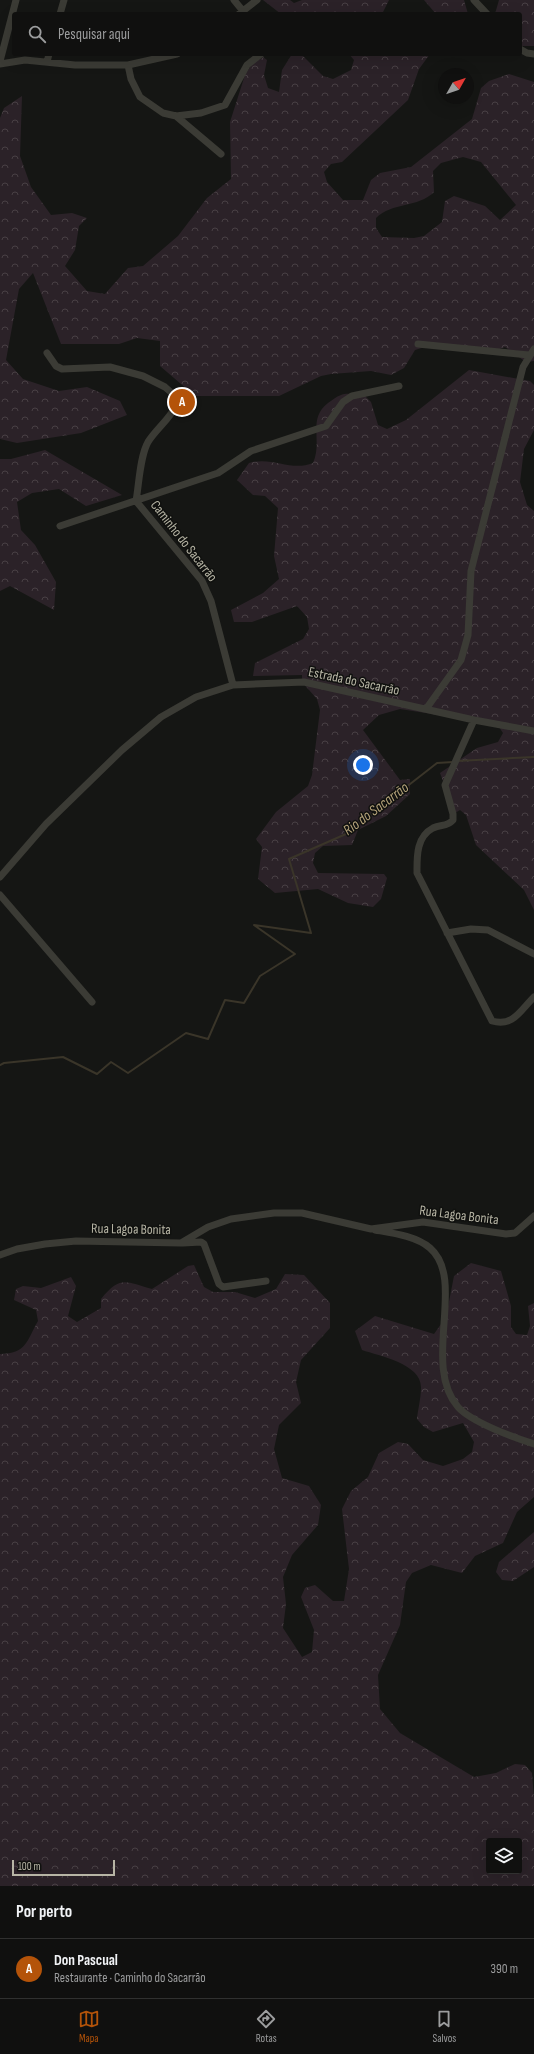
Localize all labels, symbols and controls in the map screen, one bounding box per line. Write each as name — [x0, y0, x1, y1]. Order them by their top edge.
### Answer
search box — [12, 12, 522, 56]
icon: search — [26, 23, 48, 45]
text: Pesquisar aqui — [58, 25, 130, 44]
north arrow — [438, 68, 474, 104]
pin: A — [169, 387, 195, 417]
street label: Caminho do Sacarrão — [147, 497, 221, 585]
street label: Estrada do Sacarrão — [307, 663, 401, 699]
your location — [353, 755, 373, 775]
water label: Rio do Sacarrão — [339, 778, 413, 840]
street label: Rua Lagoa Bonita — [418, 1202, 500, 1228]
street label: Rua Lagoa Bonita — [91, 1220, 171, 1238]
map controls — [486, 1838, 522, 1874]
button: layers — [486, 1838, 522, 1874]
scale bar — [12, 1858, 115, 1877]
text: 100 m — [18, 1860, 40, 1873]
text: Por perto — [16, 1902, 72, 1922]
text: Don Pascual — [54, 1951, 118, 1970]
text: A — [26, 1961, 32, 1977]
text: 390 m — [491, 1961, 518, 1977]
text: Restaurante · Caminho do Sacarrão — [54, 1970, 206, 1986]
tab: Mapa — [78, 2008, 100, 2045]
tab: Rotas — [255, 2008, 277, 2045]
tab: Salvos — [433, 2008, 456, 2045]

